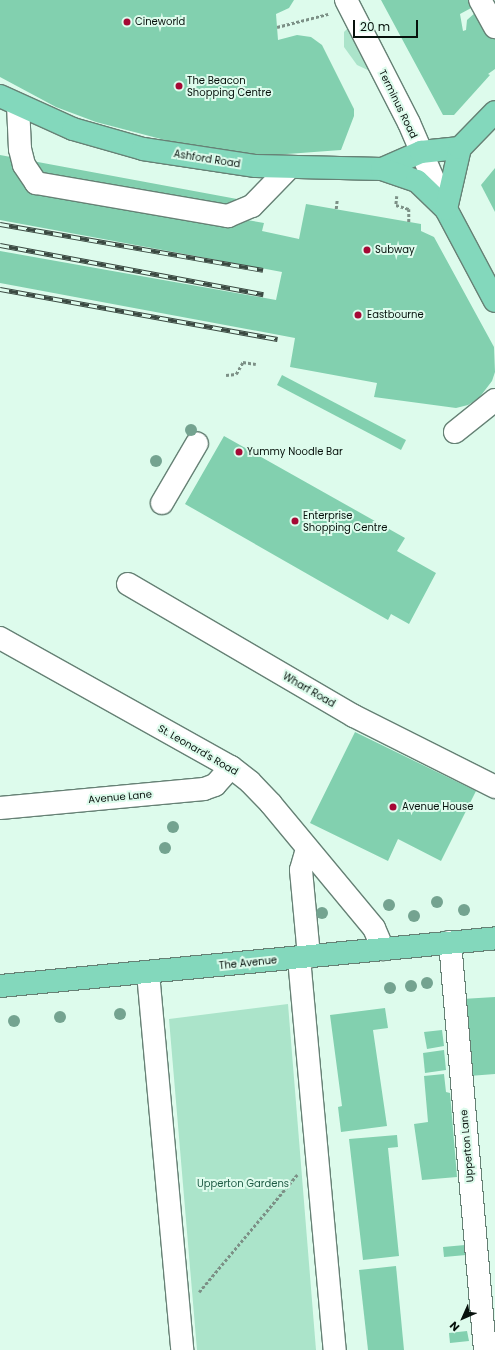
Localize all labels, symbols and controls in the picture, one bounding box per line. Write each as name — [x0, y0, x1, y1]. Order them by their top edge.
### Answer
scale bar — [355, 12, 420, 38]
place label: Cineworld — [135, 16, 185, 28]
marker: Cineworld — [122, 17, 132, 27]
text: 20 m — [360, 18, 390, 35]
street label: Terminus Road — [376, 68, 420, 140]
place label: The Beacon Shopping Centre — [187, 74, 271, 98]
marker: The Beacon Shopping Centre — [174, 81, 184, 91]
street label: Ashford Road — [173, 148, 241, 170]
place label: Subway — [375, 244, 415, 256]
marker: Subway — [362, 245, 372, 255]
marker: Eastbourne — [352, 309, 364, 321]
place label: Eastbourne — [367, 309, 424, 321]
place label: Yummy Noodle Bar — [247, 446, 343, 458]
marker: Yummy Noodle Bar — [234, 447, 244, 457]
place label: Enterprise Shopping Centre — [303, 509, 387, 532]
marker: Enterprise Shopping Centre — [290, 516, 300, 526]
street label: Wharf Road — [281, 670, 337, 710]
street label: St. Leonard's Road — [156, 722, 240, 778]
street label: Avenue Lane — [88, 788, 152, 806]
marker: Avenue House — [387, 801, 399, 813]
place label: Avenue House — [402, 801, 473, 813]
street label: The Avenue — [218, 954, 278, 972]
street label: Upperton Lane — [458, 1109, 476, 1183]
park label: Upperton Gardens — [197, 1178, 289, 1190]
north arrow — [443, 1298, 483, 1338]
text: N — [446, 1318, 463, 1335]

